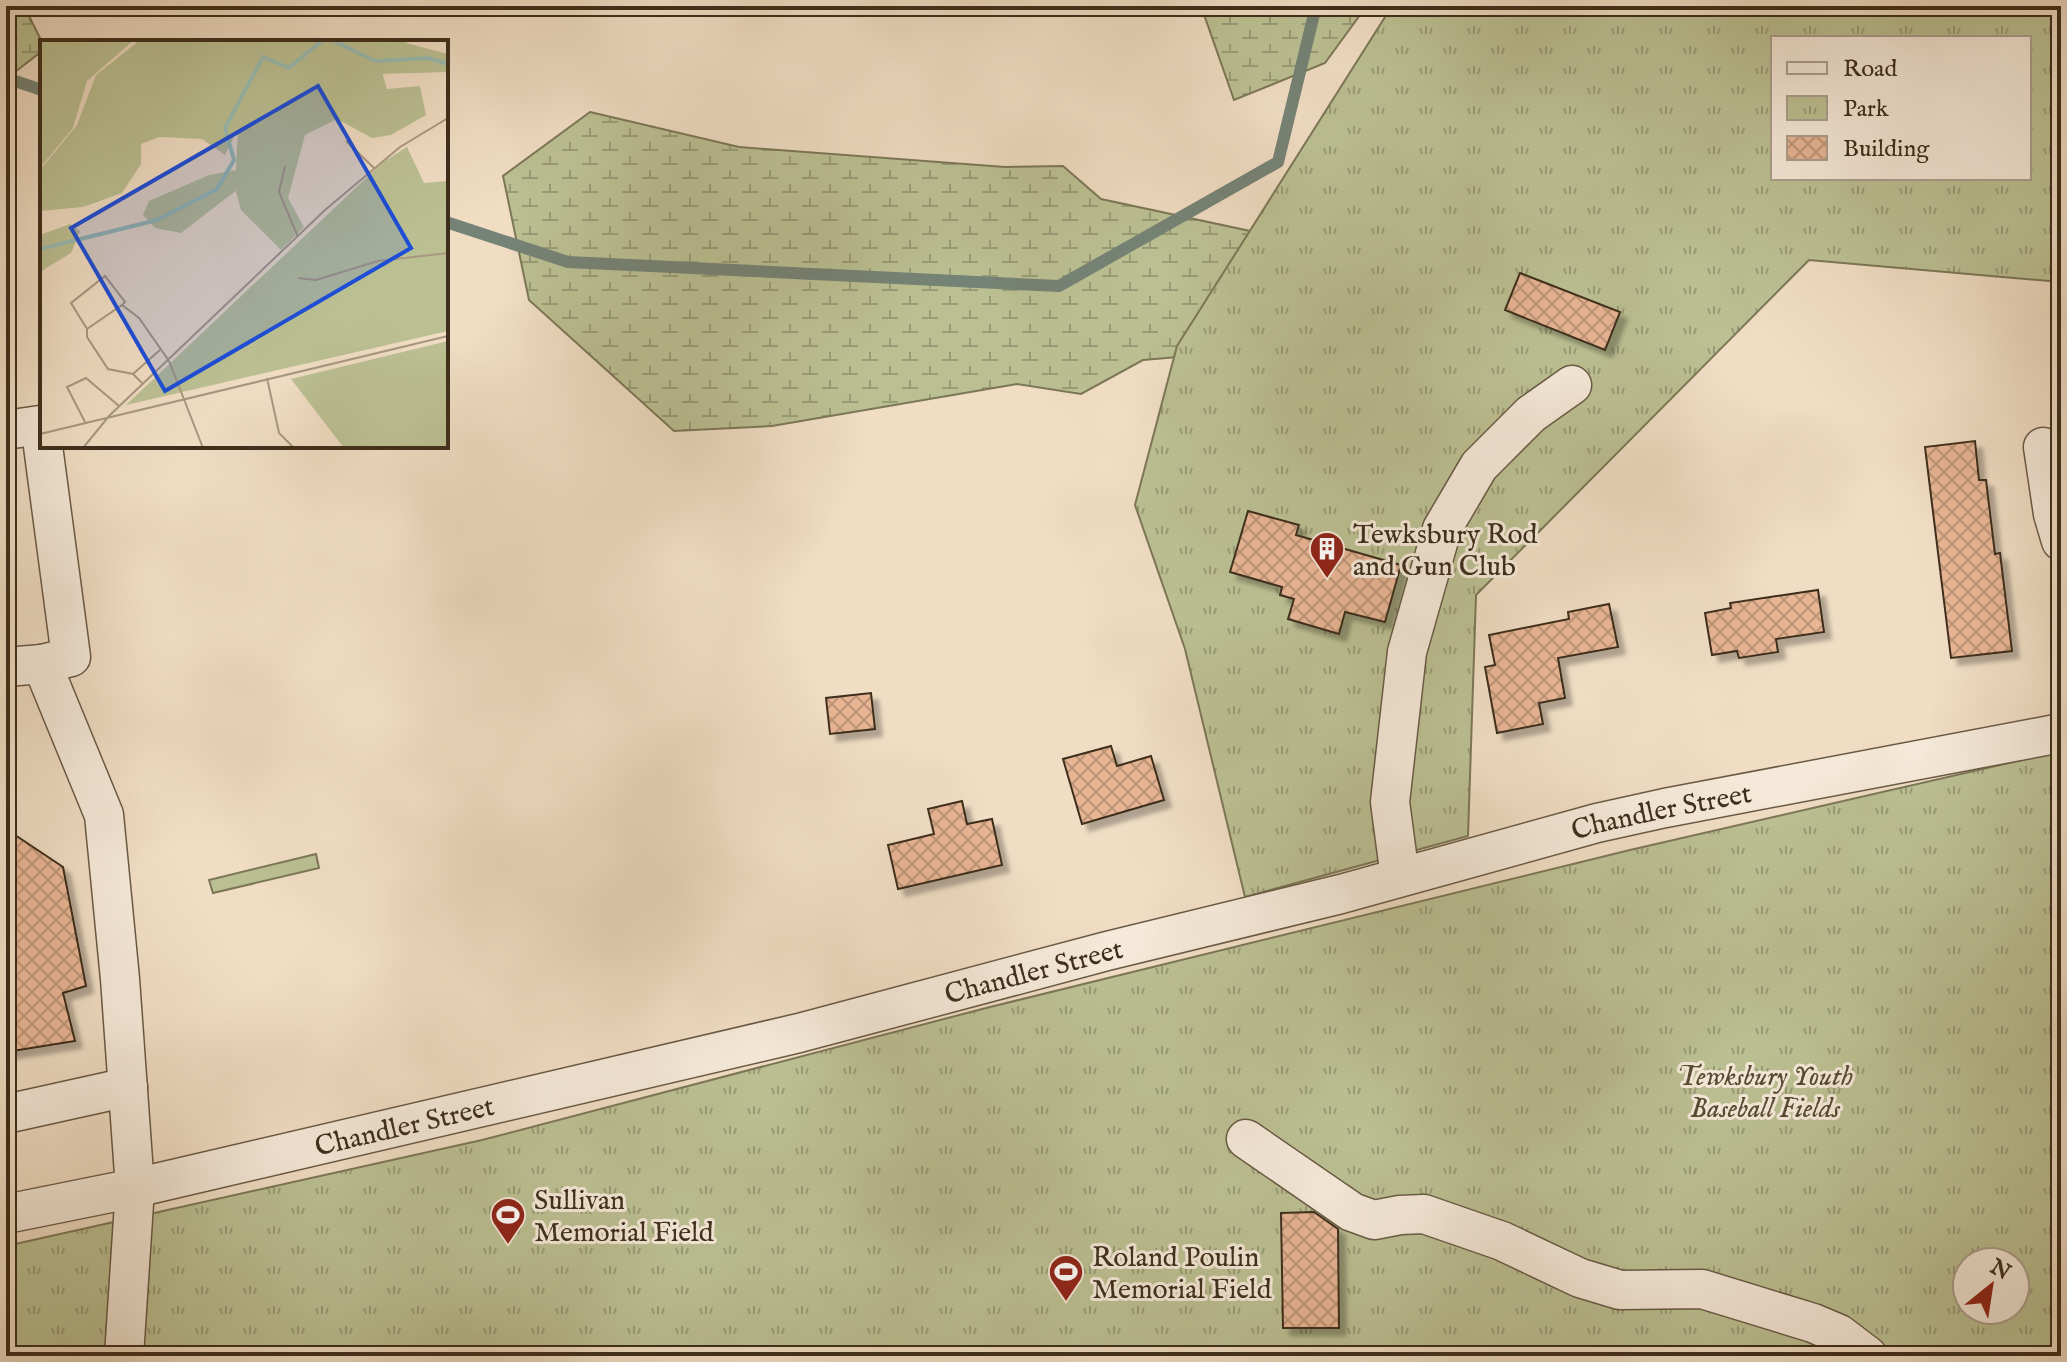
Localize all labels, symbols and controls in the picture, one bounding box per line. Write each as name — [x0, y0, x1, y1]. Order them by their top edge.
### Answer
legend — [1771, 36, 2031, 180]
inset map — [40, 40, 448, 448]
text: Road — [1843, 54, 1897, 85]
text: Park — [1843, 94, 1889, 125]
text: Building — [1843, 134, 1930, 165]
place label: Tewksbury Rod and Gun Club — [1353, 518, 1538, 585]
building icon: Tewksbury Rod and Gun Club — [1308, 530, 1346, 580]
street label: Chandler Street — [1568, 777, 1755, 849]
street label: Chandler Street — [941, 933, 1127, 1014]
park label: Tewksbury Youth Baseball Fields — [1677, 1060, 1853, 1127]
street label: Chandler Street — [312, 1090, 498, 1165]
place label: Sullivan Memorial Field — [534, 1184, 714, 1251]
sports icon: Sullivan Memorial Field — [489, 1196, 527, 1246]
place label: Roland Poulin Memorial Field — [1092, 1241, 1272, 1308]
north arrow — [1951, 1246, 2031, 1326]
sports icon: Roland Poulin Memorial Field — [1047, 1253, 1085, 1303]
text: N — [1984, 1253, 2015, 1287]

